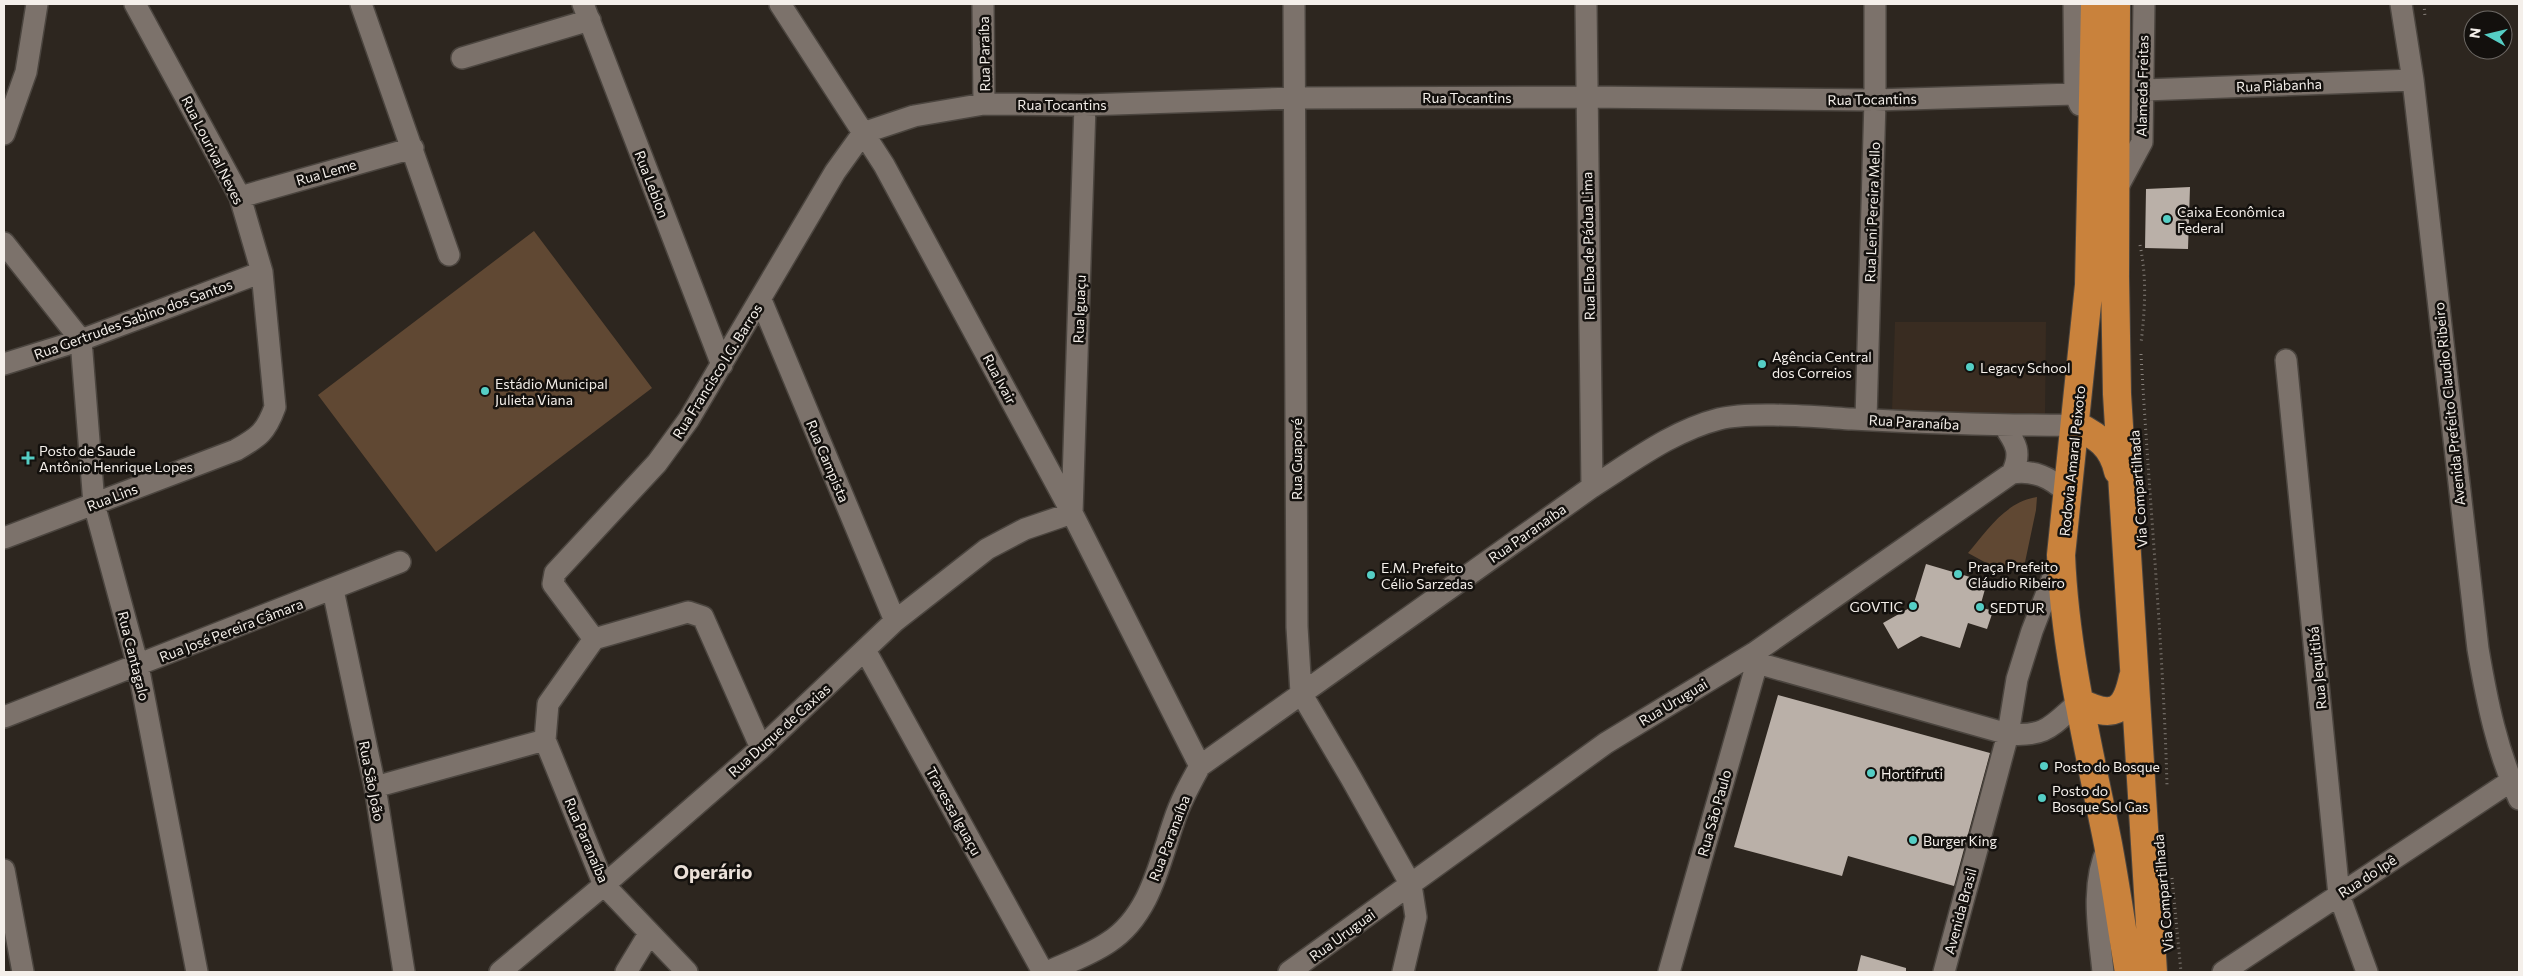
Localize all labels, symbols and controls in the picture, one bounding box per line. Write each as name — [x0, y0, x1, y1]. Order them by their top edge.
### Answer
north arrow — [2463, 10, 2513, 60]
street label: Rua Paraíba — [975, 16, 993, 92]
text: N — [2465, 27, 2484, 40]
street label: Alameda Freitas — [2133, 35, 2151, 137]
street label: Rua Piabanha — [2236, 75, 2322, 95]
street label: Rua Tocantins — [1422, 89, 1512, 106]
street label: Rua Tocantins — [1827, 90, 1917, 108]
street label: Rua Lourival Neves — [178, 93, 248, 207]
street label: Rua Tocantins — [1017, 96, 1107, 113]
street label: Rua Leni Pereira Mello — [1861, 141, 1883, 283]
street label: Rua Leblon — [631, 148, 673, 220]
street label: Rua Leme — [294, 155, 358, 189]
street label: Rua Elba de Pádua Lima — [1578, 172, 1598, 320]
place label: Caixa Econômica Federal — [2177, 203, 2285, 236]
marker: Caixa Econômica Federal — [2161, 213, 2173, 225]
street label: Rua Iguaçu — [1069, 274, 1089, 344]
street label: Rua Gertrudes Sabino dos Santos — [32, 275, 234, 363]
street label: Rua Francisco I.G. Barros — [669, 301, 765, 441]
street label: Avenida Prefeito Claudio Ribeiro — [2430, 301, 2468, 507]
place label: Agência Central dos Correios — [1772, 348, 1872, 381]
street label: Rua Ivair — [980, 351, 1021, 407]
marker: Agência Central dos Correios — [1756, 358, 1768, 370]
place label: Legacy School — [1980, 359, 2071, 376]
marker: Legacy School — [1964, 361, 1976, 373]
place label: Estádio Municipal Julieta Viana — [495, 375, 608, 408]
marker: Estádio Municipal Julieta Viana — [479, 385, 491, 397]
street label: Rodovia Amaral Peixoto — [2056, 385, 2088, 537]
street label: Rua Paranaíba — [1868, 411, 1960, 433]
street label: Rua Campista — [803, 417, 853, 505]
street label: Rua Guaporé — [1288, 418, 1305, 500]
street label: Via Compartilhada — [2125, 429, 2151, 549]
place label: Posto de Saude Antônio Henrique Lopes — [39, 442, 193, 475]
marker: Posto de Saude Antônio Henrique Lopes — [21, 451, 35, 465]
street label: Rua Lins — [84, 480, 140, 514]
street label: Rua Paranaíba — [1485, 500, 1569, 566]
place label: Praça Prefeito Cláudio Ribeiro — [1968, 558, 2065, 591]
place label: E.M. Prefeito Célio Sarzedas — [1381, 559, 1473, 592]
marker: Praça Prefeito Cláudio Ribeiro — [1952, 568, 1964, 580]
marker: E.M. Prefeito Célio Sarzedas — [1365, 569, 1377, 581]
street label: Rua José Pereira Câmara — [157, 595, 305, 665]
place label: GOVTIC — [1850, 598, 1903, 615]
place label: SEDTUR — [1990, 599, 2045, 616]
marker: GOVTIC — [1907, 600, 1919, 612]
marker: SEDTUR — [1974, 601, 1986, 613]
street label: Rua Cantagalo — [115, 609, 153, 703]
street label: Rua Jequitibá — [2304, 626, 2330, 710]
street label: Rua Uruguai — [1636, 675, 1710, 729]
street label: Rua Duque de Caxias — [725, 680, 833, 780]
street label: Rua São João — [356, 739, 388, 823]
place label: Posto do Bosque — [2054, 758, 2160, 775]
marker: Posto do Bosque — [2038, 760, 2050, 772]
street label: Travessa Iguaçu — [923, 764, 985, 858]
place label: Hortifruti — [1881, 765, 1943, 782]
marker: Hortifruti — [1865, 767, 1877, 779]
street label: Rua São Paulo — [1693, 768, 1735, 858]
place label: Posto do Bosque Sol Gas — [2052, 782, 2148, 815]
marker: Posto do Bosque Sol Gas — [2036, 792, 2048, 804]
street label: Rua Paranaíba — [1145, 793, 1193, 883]
street label: Rua Paranaíba — [561, 795, 613, 885]
place label: Burger King — [1923, 832, 1998, 849]
street label: Via Compartilhada — [2149, 833, 2177, 953]
marker: Burger King — [1907, 834, 1919, 846]
street label: Rua do Ipê — [2335, 851, 2399, 901]
district label: Operário — [674, 860, 752, 883]
street label: Avenida Brasil — [1940, 866, 1980, 956]
street label: Rua Uruguai — [1306, 905, 1378, 965]

